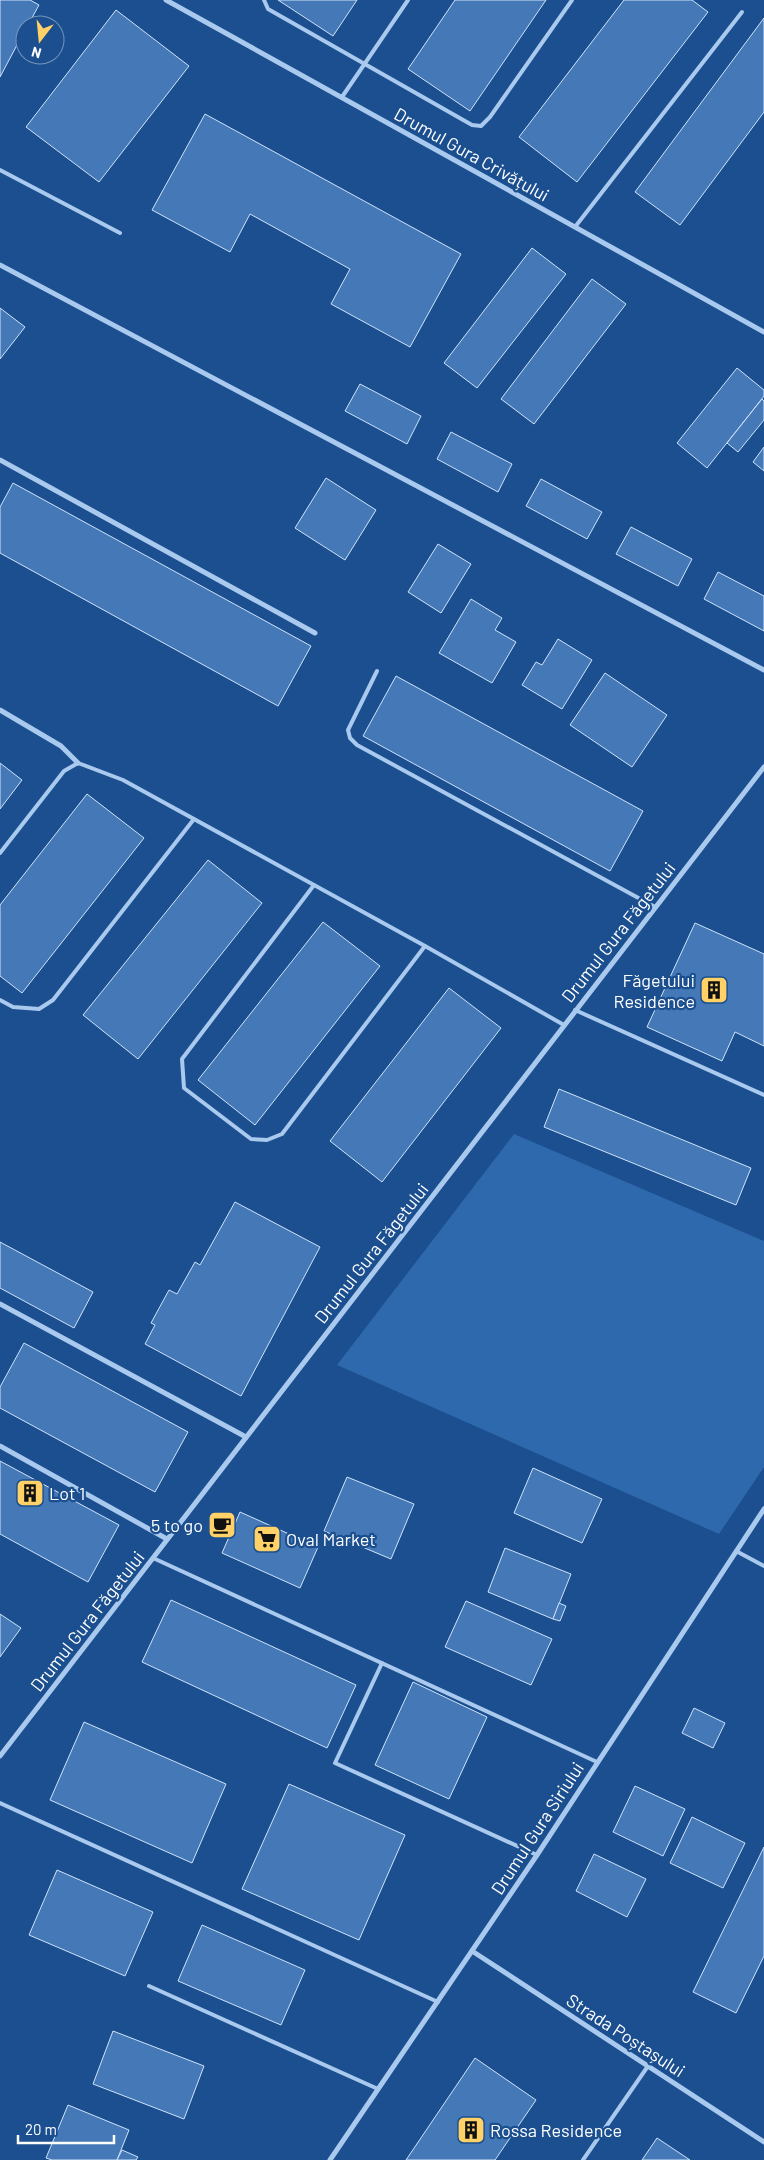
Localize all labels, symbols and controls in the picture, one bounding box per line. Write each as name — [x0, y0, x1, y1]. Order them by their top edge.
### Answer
north arrow — [15, 15, 65, 65]
text: N — [29, 44, 43, 62]
street label: Drumul Gura Crivățului — [391, 102, 553, 206]
street label: Drumul Gura Făgetului — [556, 857, 680, 1007]
place label: Făgetului Residence — [613, 969, 695, 1012]
building icon: Făgetului Residence — [699, 975, 729, 1005]
street label: Drumul Gura Făgetului — [309, 1178, 433, 1328]
building icon: Lot 1 — [15, 1478, 45, 1508]
place label: Lot 1 — [49, 1482, 85, 1504]
cafe icon: 5 to go — [207, 1510, 237, 1540]
place label: 5 to go — [151, 1514, 203, 1536]
supermarket icon: Oval Market — [252, 1524, 282, 1554]
place label: Oval Market — [286, 1528, 376, 1550]
street label: Drumul Gura Făgetului — [25, 1546, 149, 1696]
street label: Drumul Gura Siriului — [486, 1757, 588, 1899]
street label: Strada Poștașului — [563, 1989, 689, 2081]
scale bar — [18, 2112, 114, 2144]
building icon: Rossa Residence — [456, 2115, 486, 2145]
place label: Rossa Residence — [490, 2119, 622, 2141]
text: 20 m — [25, 2120, 57, 2138]

